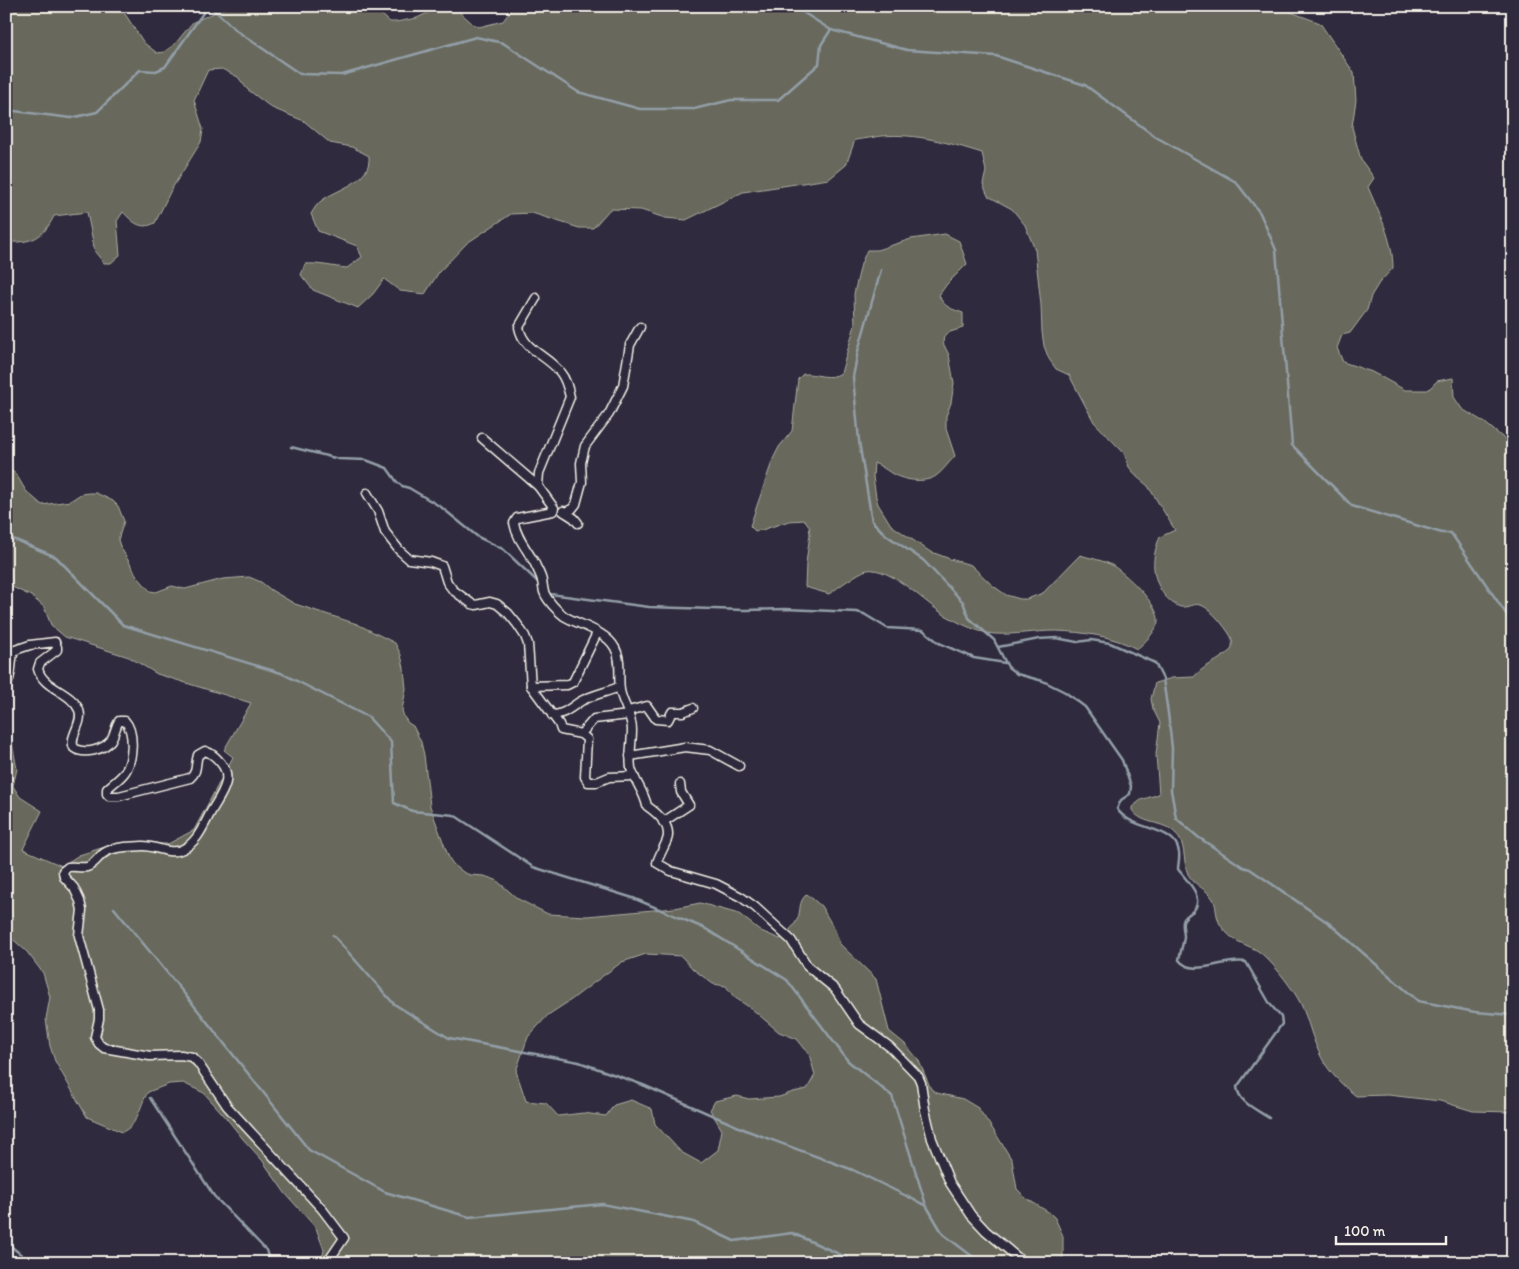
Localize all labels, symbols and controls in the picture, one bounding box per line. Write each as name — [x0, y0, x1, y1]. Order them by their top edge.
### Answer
scale bar — [1336, 1214, 1446, 1246]
text: 100 m — [1344, 1222, 1386, 1240]

